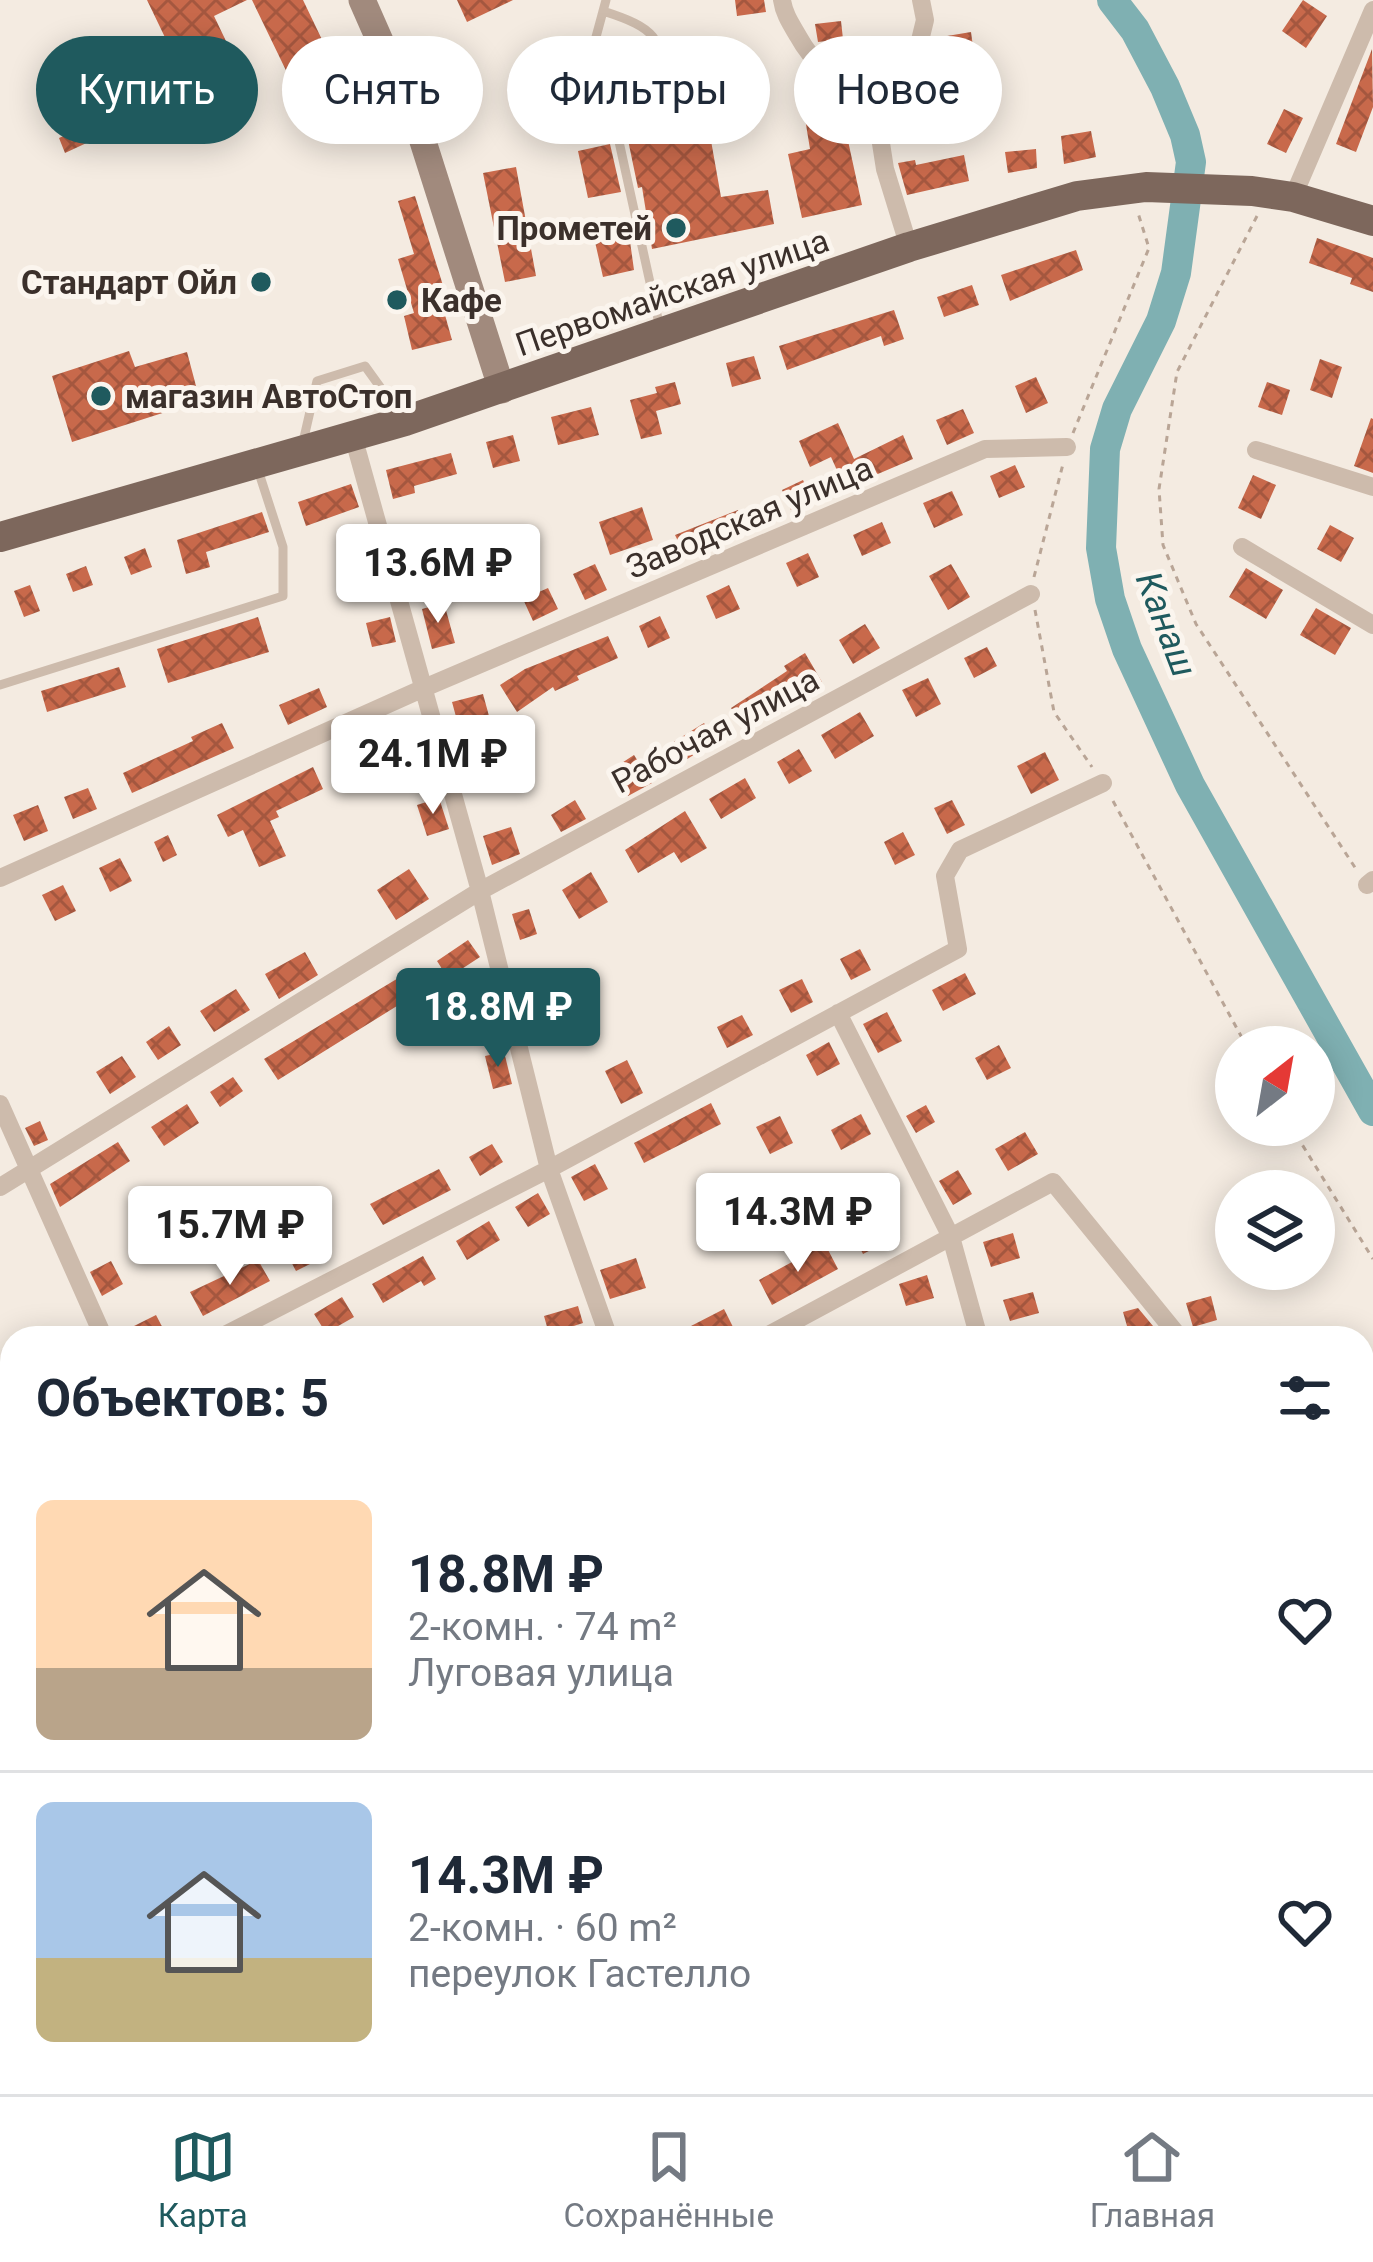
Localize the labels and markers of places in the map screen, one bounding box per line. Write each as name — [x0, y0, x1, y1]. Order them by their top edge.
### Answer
place label: Прометей — [497, 209, 652, 248]
marker: Прометей — [663, 215, 689, 241]
place label: Стандарт Ойл — [21, 263, 237, 302]
marker: Стандарт Ойл — [248, 269, 274, 295]
place label: Кафе — [421, 281, 502, 320]
marker: Кафе — [384, 287, 410, 313]
place label: магазин АвтоСтоп — [125, 377, 413, 416]
marker: магазин АвтоСтоп — [88, 383, 114, 409]
pin: 13.6M ₽ — [327, 524, 549, 626]
pin: 24.1M ₽ — [322, 715, 544, 817]
pin: 18.8M ₽ — [387, 968, 609, 1070]
pin: 14.3M ₽ — [687, 1173, 909, 1275]
pin: 15.7M ₽ — [119, 1186, 341, 1288]

